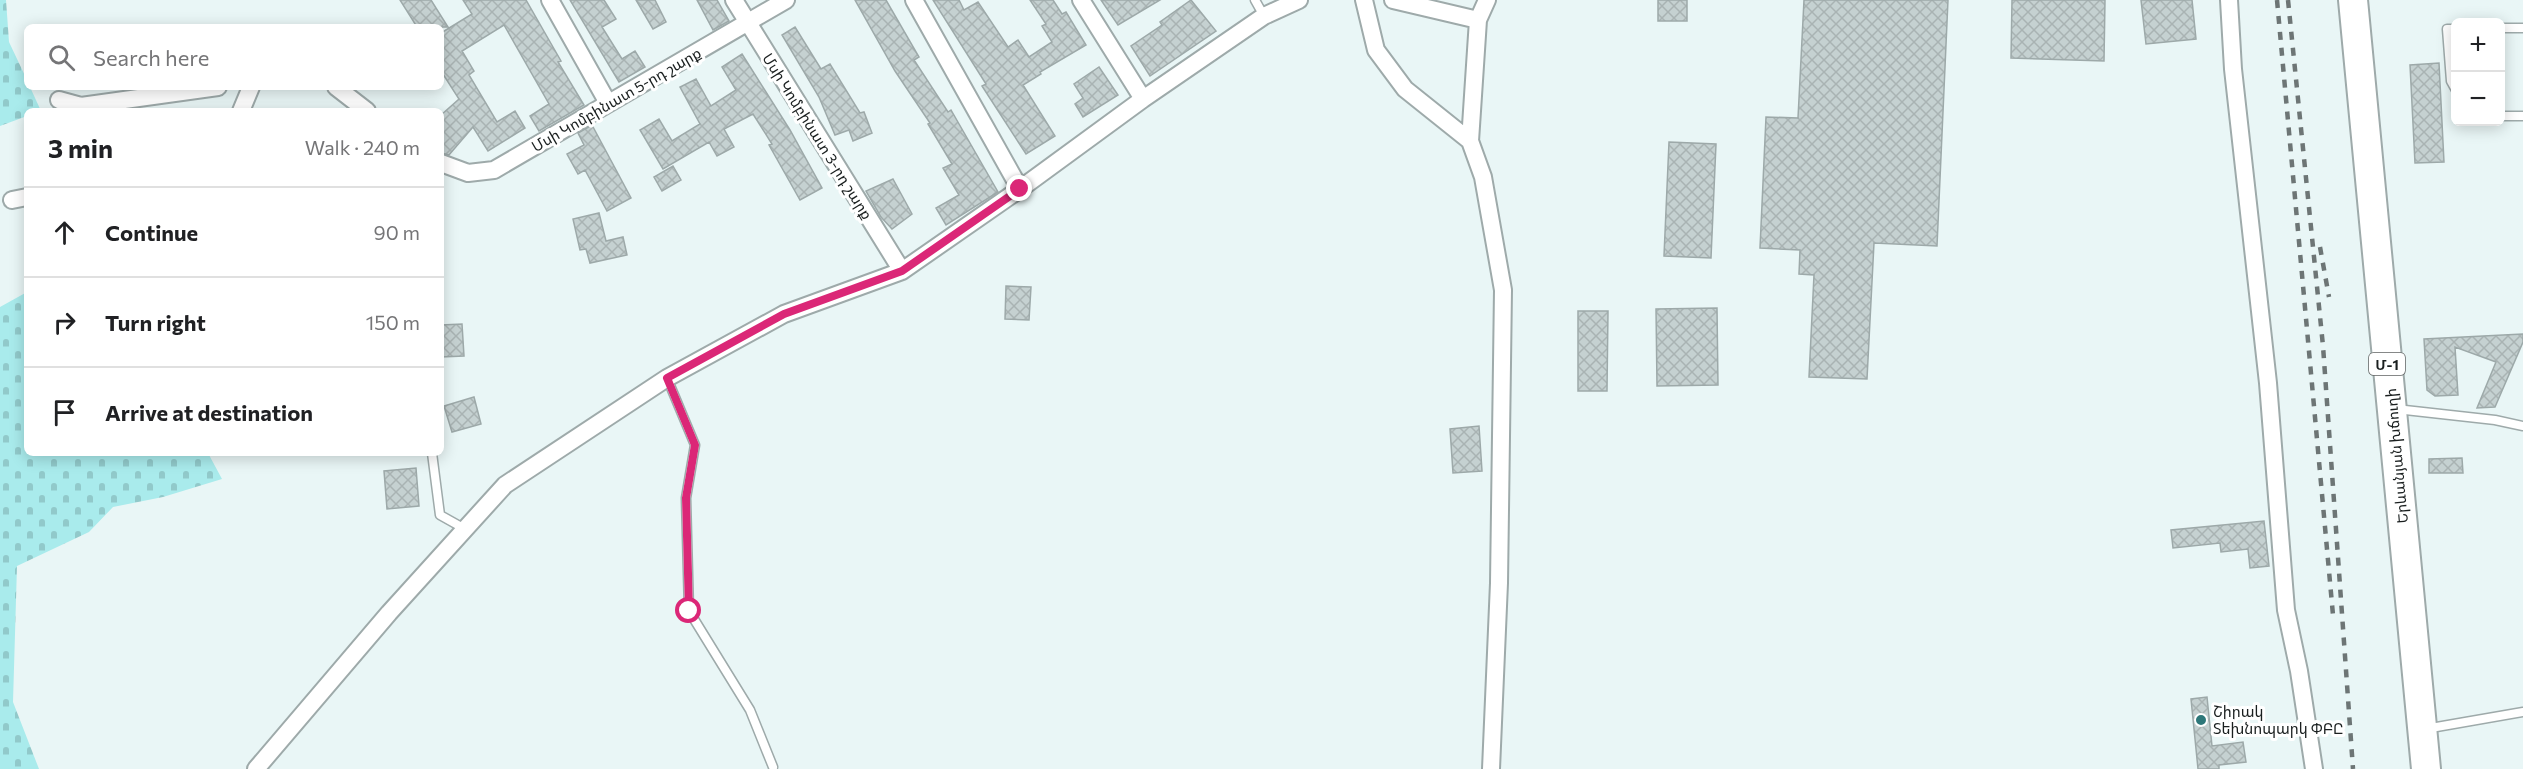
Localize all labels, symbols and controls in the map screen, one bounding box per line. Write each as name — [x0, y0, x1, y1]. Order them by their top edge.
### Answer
map controls — [2451, 18, 2505, 126]
button: + — [2451, 18, 2505, 72]
search box — [24, 24, 444, 90]
icon: search — [45, 41, 78, 74]
street label: Մսի Կոմբինատ 5-րդ շարք — [528, 43, 705, 156]
text: Search here — [93, 44, 209, 71]
street label: Մսի Կոմբինատ 3-րդ շարք — [758, 49, 877, 223]
button: − — [2451, 72, 2505, 126]
text: 3 min — [48, 132, 113, 163]
text: Walk · 240 m — [305, 135, 420, 159]
route end — [1006, 175, 1032, 201]
icon: ahead — [48, 216, 81, 249]
text: Continue — [105, 219, 198, 246]
text: 90 m — [374, 220, 420, 244]
icon: right — [48, 306, 81, 339]
text: Turn right — [105, 309, 206, 336]
text: 150 m — [366, 310, 420, 334]
road number: Մ-1 — [2369, 353, 2405, 375]
street label: Երևանյան խճուղի — [2381, 388, 2412, 524]
icon: arrive — [48, 396, 81, 429]
text: Arrive at destination — [105, 399, 313, 426]
route start — [675, 597, 701, 623]
place label: Շիրակ Տեխնոպարկ ՓԲԸ — [2213, 702, 2344, 738]
marker: Շիրակ Տեխնոպարկ ՓԲԸ — [2194, 713, 2208, 727]

